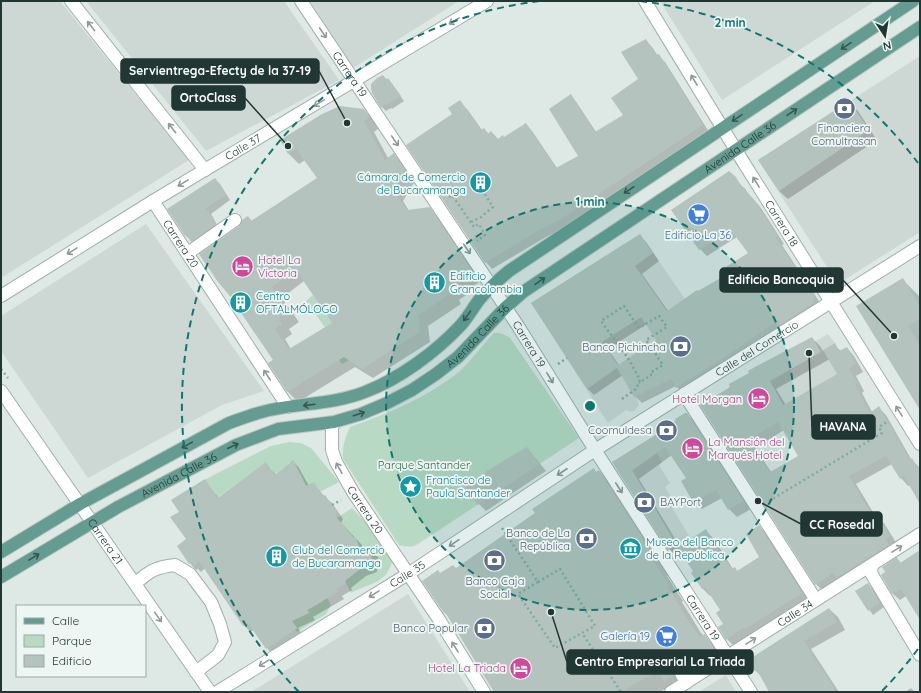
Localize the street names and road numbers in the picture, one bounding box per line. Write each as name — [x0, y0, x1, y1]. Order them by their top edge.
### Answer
street label: Carrera 19 — [330, 49, 370, 100]
street label: Avenida Calle 36 — [701, 118, 779, 176]
street label: Calle 37 — [222, 131, 264, 163]
street label: Carrera 18 — [762, 198, 802, 249]
street label: Carrera 20 — [160, 217, 202, 270]
street label: Avenida Calle 36 — [443, 301, 512, 371]
street label: Calle del Comercio — [713, 317, 801, 380]
street label: Carrera 19 — [509, 318, 549, 370]
street label: Avenida Calle 36 — [139, 449, 219, 501]
street label: Carrera 20 — [344, 483, 386, 536]
street label: Carrera 21 — [85, 516, 126, 567]
street label: Calle 35 — [387, 557, 428, 591]
street label: Carrera 19 — [683, 592, 723, 643]
street label: Calle 34 — [775, 597, 816, 630]

